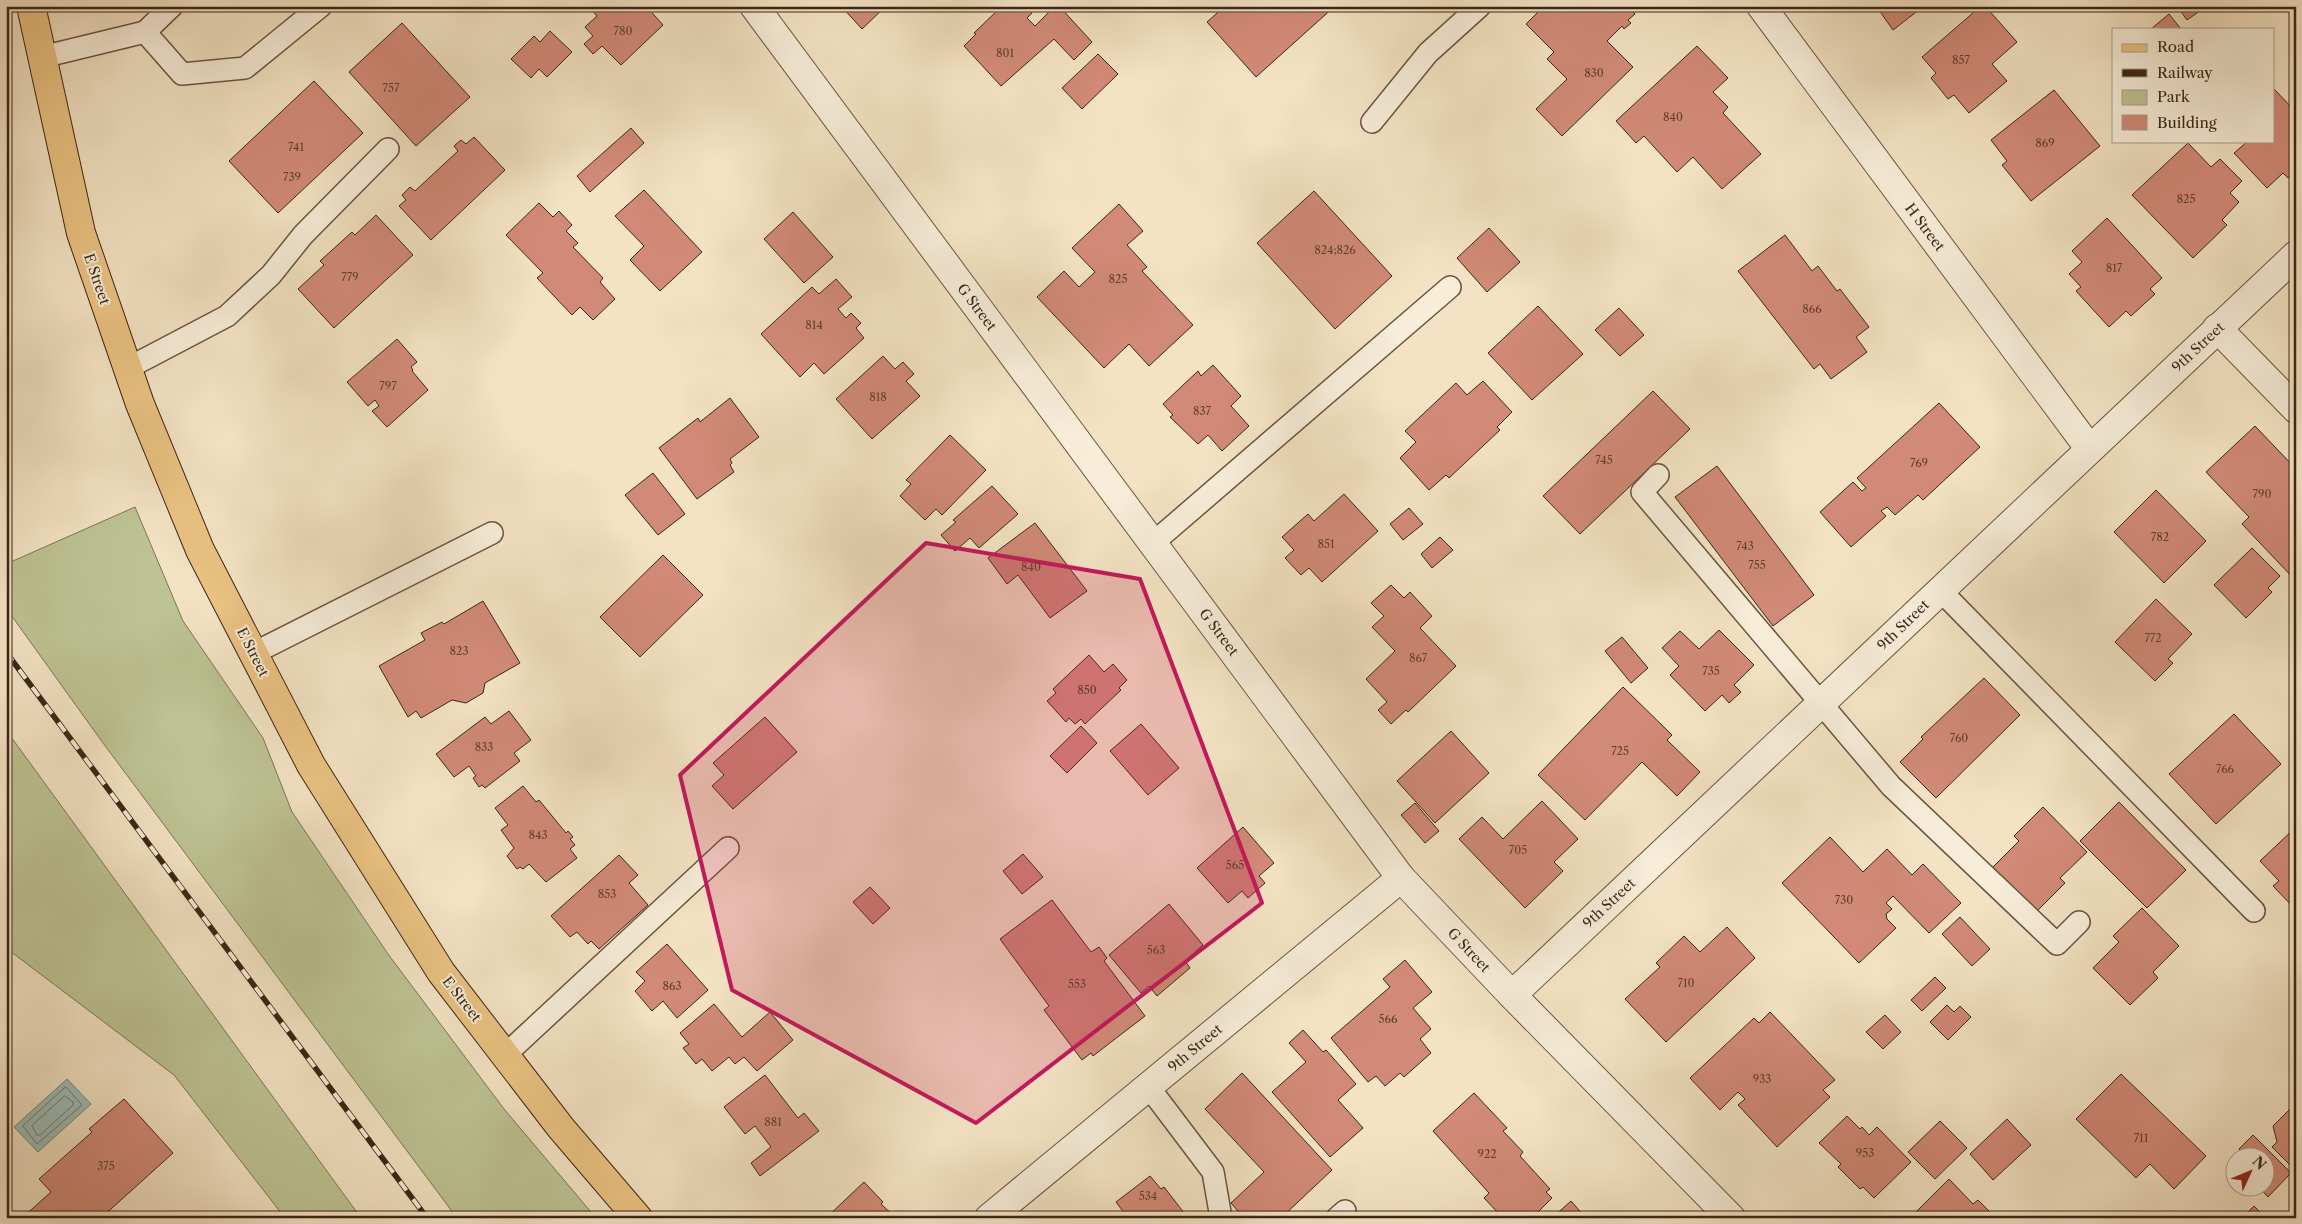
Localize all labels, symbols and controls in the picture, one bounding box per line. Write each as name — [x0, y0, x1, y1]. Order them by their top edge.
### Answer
house number: 780 — [614, 24, 632, 38]
legend — [2112, 28, 2274, 142]
text: Road — [2157, 37, 2194, 56]
house number: 801 — [996, 46, 1014, 60]
house number: 857 — [1952, 53, 1971, 67]
text: Railway — [2157, 63, 2213, 82]
house number: 830 — [1584, 66, 1604, 80]
house number: 757 — [383, 81, 400, 95]
text: Park — [2157, 87, 2191, 106]
house number: 840 — [1663, 110, 1683, 124]
text: Building — [2157, 113, 2217, 132]
house number: 869 — [2035, 136, 2055, 150]
house number: 741 — [288, 140, 304, 154]
house number: 739 — [283, 170, 301, 184]
house number: 825 — [2177, 192, 2195, 206]
street label: H Street — [1901, 199, 1949, 255]
house number: 824;826 — [1314, 243, 1356, 257]
street label: E Street — [80, 251, 114, 307]
house number: 817 — [2106, 261, 2123, 275]
house number: 779 — [341, 270, 359, 284]
house number: 825 — [1109, 272, 1127, 286]
street label: G Street — [953, 280, 1001, 334]
house number: 866 — [1802, 302, 1822, 316]
house number: 814 — [805, 318, 823, 332]
street label: 9th Street — [2168, 318, 2228, 376]
house number: 797 — [379, 379, 397, 393]
house number: 818 — [869, 390, 887, 404]
house number: 837 — [1193, 404, 1212, 418]
house number: 745 — [1595, 453, 1613, 467]
house number: 769 — [1910, 456, 1928, 470]
house number: 790 — [2253, 487, 2271, 501]
house number: 782 — [2151, 530, 2169, 544]
house number: 851 — [1317, 537, 1335, 551]
house number: 743 — [1736, 539, 1754, 553]
house number: 755 — [1748, 558, 1766, 572]
house number: 840 — [1021, 560, 1041, 574]
street label: 9th Street — [1873, 596, 1933, 654]
street label: G Street — [1195, 605, 1243, 659]
street label: E Street — [233, 624, 273, 680]
house number: 772 — [2144, 631, 2162, 645]
house number: 823 — [450, 644, 468, 658]
house number: 867 — [1409, 651, 1428, 665]
house number: 735 — [1702, 664, 1720, 678]
house number: 850 — [1077, 683, 1097, 697]
house number: 760 — [1950, 731, 1968, 745]
house number: 833 — [475, 740, 493, 754]
house number: 725 — [1611, 744, 1629, 758]
house number: 766 — [2216, 762, 2235, 776]
house number: 843 — [529, 828, 547, 842]
house number: 705 — [1509, 843, 1527, 857]
house number: 565 — [1226, 858, 1244, 872]
street label: 9th Street — [1579, 874, 1639, 932]
house number: 853 — [598, 887, 616, 901]
house number: 730 — [1835, 893, 1853, 907]
street label: G Street — [1444, 924, 1494, 976]
house number: 563 — [1147, 943, 1165, 957]
street label: E Street — [439, 973, 485, 1025]
house number: 710 — [1677, 976, 1695, 990]
house number: 553 — [1068, 977, 1086, 991]
house number: 863 — [662, 979, 682, 993]
house number: 566 — [1379, 1012, 1398, 1026]
street label: 9th Street — [1164, 1020, 1226, 1076]
house number: 933 — [1753, 1072, 1771, 1086]
house number: 881 — [764, 1115, 782, 1129]
house number: 711 — [2134, 1131, 2149, 1145]
house number: 953 — [1856, 1146, 1874, 1160]
north arrow — [2224, 1146, 2274, 1196]
house number: 922 — [1477, 1147, 1497, 1161]
text: N — [2249, 1152, 2270, 1174]
house number: 375 — [97, 1159, 115, 1173]
house number: 534 — [1139, 1189, 1157, 1203]

